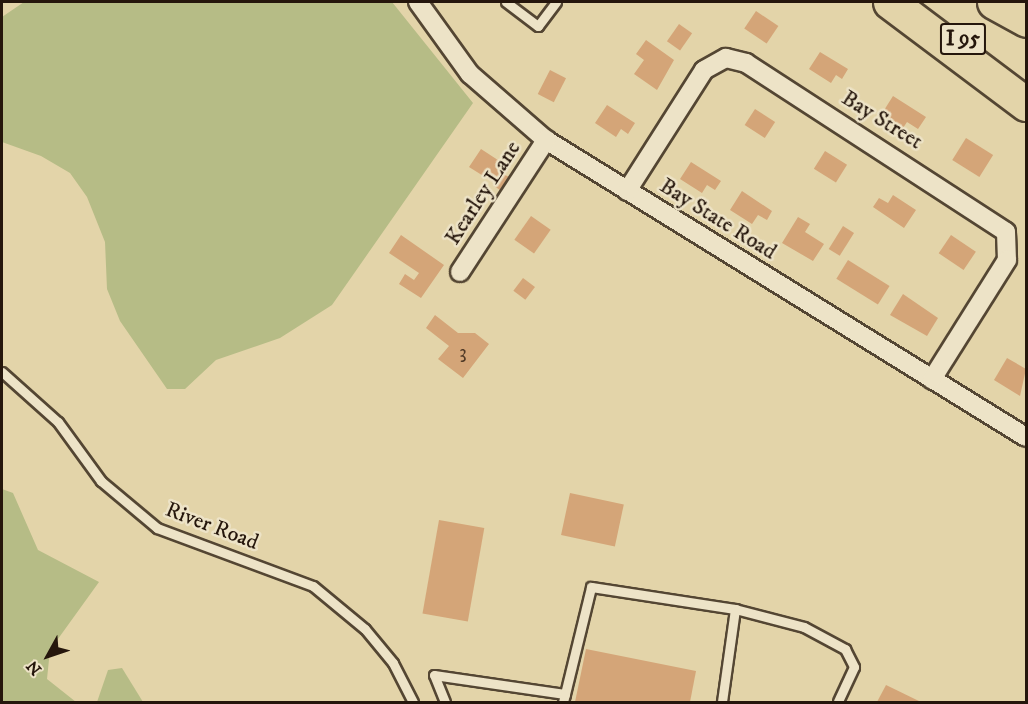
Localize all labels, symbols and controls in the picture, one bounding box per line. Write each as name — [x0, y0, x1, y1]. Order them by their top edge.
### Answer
road number: I 95 — [939, 21, 987, 57]
street label: Bay Street — [837, 85, 927, 155]
street label: Kearley Lane — [440, 136, 526, 250]
street label: Bay State Road — [655, 173, 781, 265]
house number: 3 — [459, 340, 467, 364]
street label: River Road — [162, 496, 262, 556]
north arrow — [18, 626, 78, 686]
text: N — [22, 656, 46, 679]

